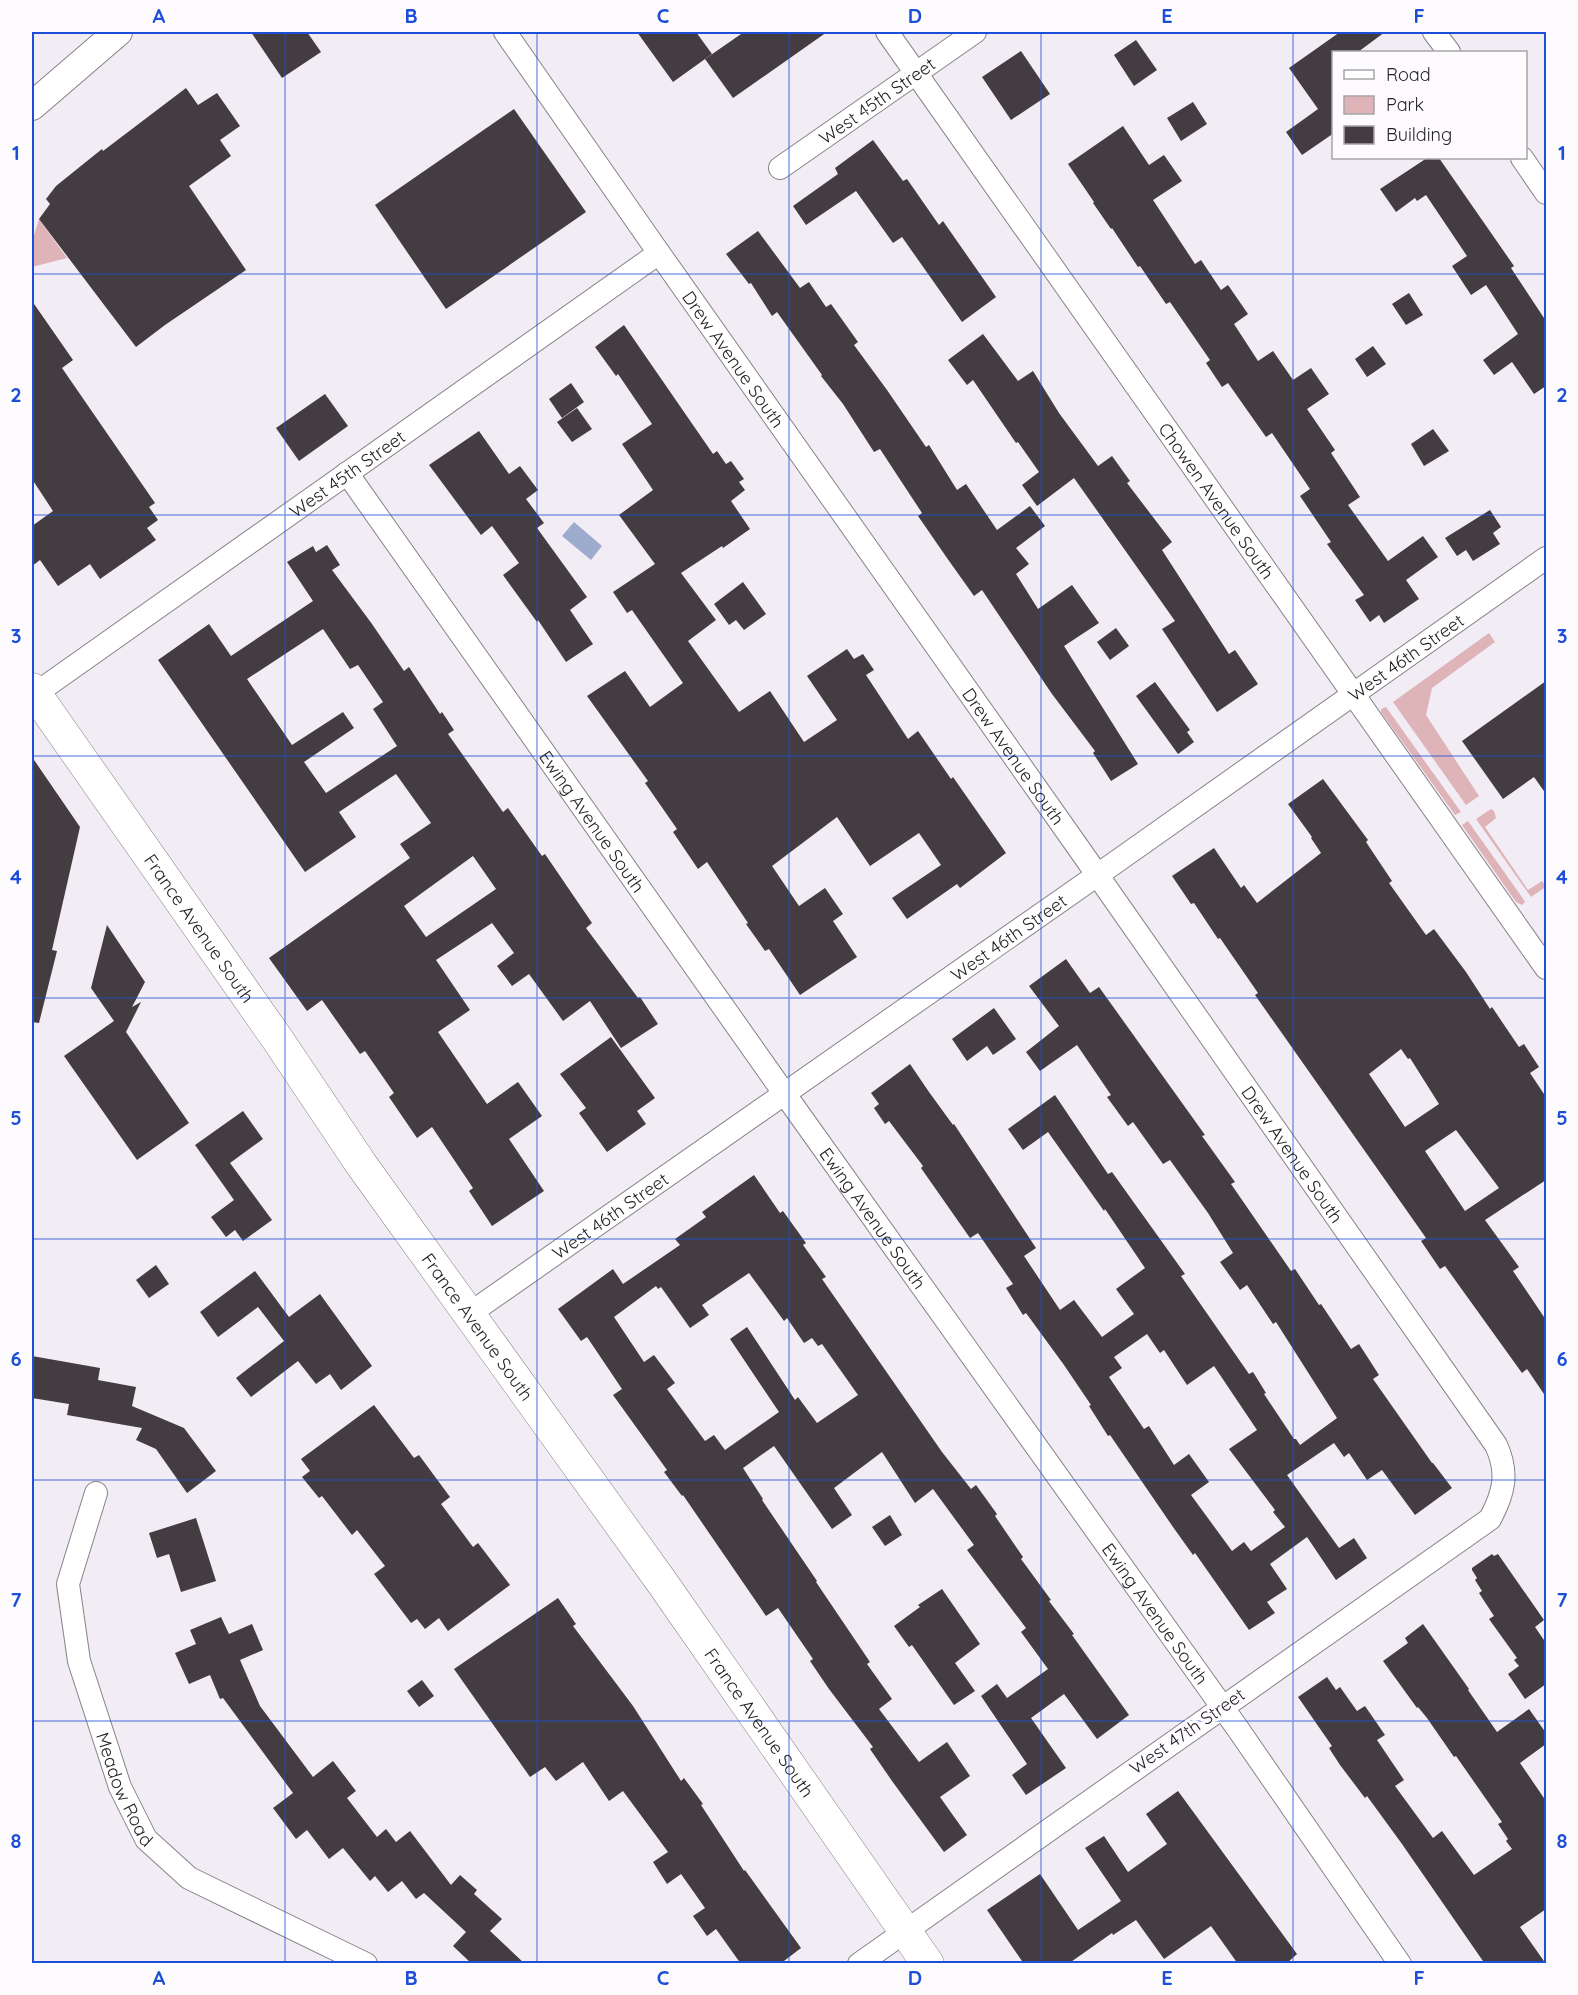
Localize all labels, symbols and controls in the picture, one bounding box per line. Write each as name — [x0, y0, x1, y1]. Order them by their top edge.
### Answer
text: A — [153, 3, 166, 28]
text: B — [404, 3, 418, 28]
text: C — [657, 3, 670, 28]
text: D — [908, 3, 922, 28]
text: E — [1161, 3, 1173, 28]
text: F — [1413, 3, 1425, 28]
legend — [1332, 51, 1527, 159]
street label: West 45th Street — [814, 52, 939, 149]
text: Road — [1386, 63, 1431, 86]
text: Park — [1386, 93, 1424, 116]
text: Building — [1386, 123, 1452, 146]
text: 1 — [12, 140, 20, 165]
text: 1 — [1558, 140, 1566, 165]
street label: Drew Avenue South — [678, 286, 790, 432]
text: 2 — [10, 382, 22, 407]
text: 2 — [1556, 382, 1568, 407]
street label: Chowen Avenue South — [1154, 418, 1280, 583]
street label: West 45th Street — [284, 425, 409, 522]
street label: West 46th Street — [1343, 608, 1468, 706]
text: 3 — [11, 623, 21, 648]
text: 3 — [1557, 623, 1567, 648]
street label: Drew Avenue South — [958, 683, 1070, 829]
street label: Ewing Avenue South — [535, 746, 650, 897]
street label: France Avenue South — [139, 849, 260, 1007]
text: 4 — [10, 864, 22, 889]
text: 4 — [1556, 864, 1568, 889]
street label: West 46th Street — [946, 889, 1071, 986]
street label: Drew Avenue South — [1237, 1081, 1349, 1227]
text: 5 — [10, 1105, 22, 1130]
text: 5 — [1556, 1105, 1568, 1130]
street label: Ewing Avenue South — [815, 1143, 931, 1293]
street label: West 46th Street — [547, 1167, 673, 1264]
street label: France Avenue South — [417, 1248, 539, 1405]
text: 6 — [10, 1346, 22, 1371]
text: 6 — [1556, 1346, 1568, 1371]
street label: Ewing Avenue South — [1097, 1538, 1214, 1689]
text: 7 — [11, 1587, 22, 1612]
text: 7 — [1557, 1587, 1568, 1612]
street label: France Avenue South — [700, 1643, 820, 1801]
street label: West 47th Street — [1125, 1683, 1249, 1779]
street label: Meadow Road — [91, 1729, 158, 1851]
text: 8 — [11, 1828, 22, 1853]
text: 8 — [1557, 1828, 1568, 1853]
text: A — [153, 1965, 166, 1990]
text: B — [404, 1965, 418, 1990]
text: C — [657, 1965, 670, 1990]
text: D — [908, 1965, 922, 1990]
text: E — [1161, 1965, 1173, 1990]
text: F — [1413, 1965, 1425, 1990]

